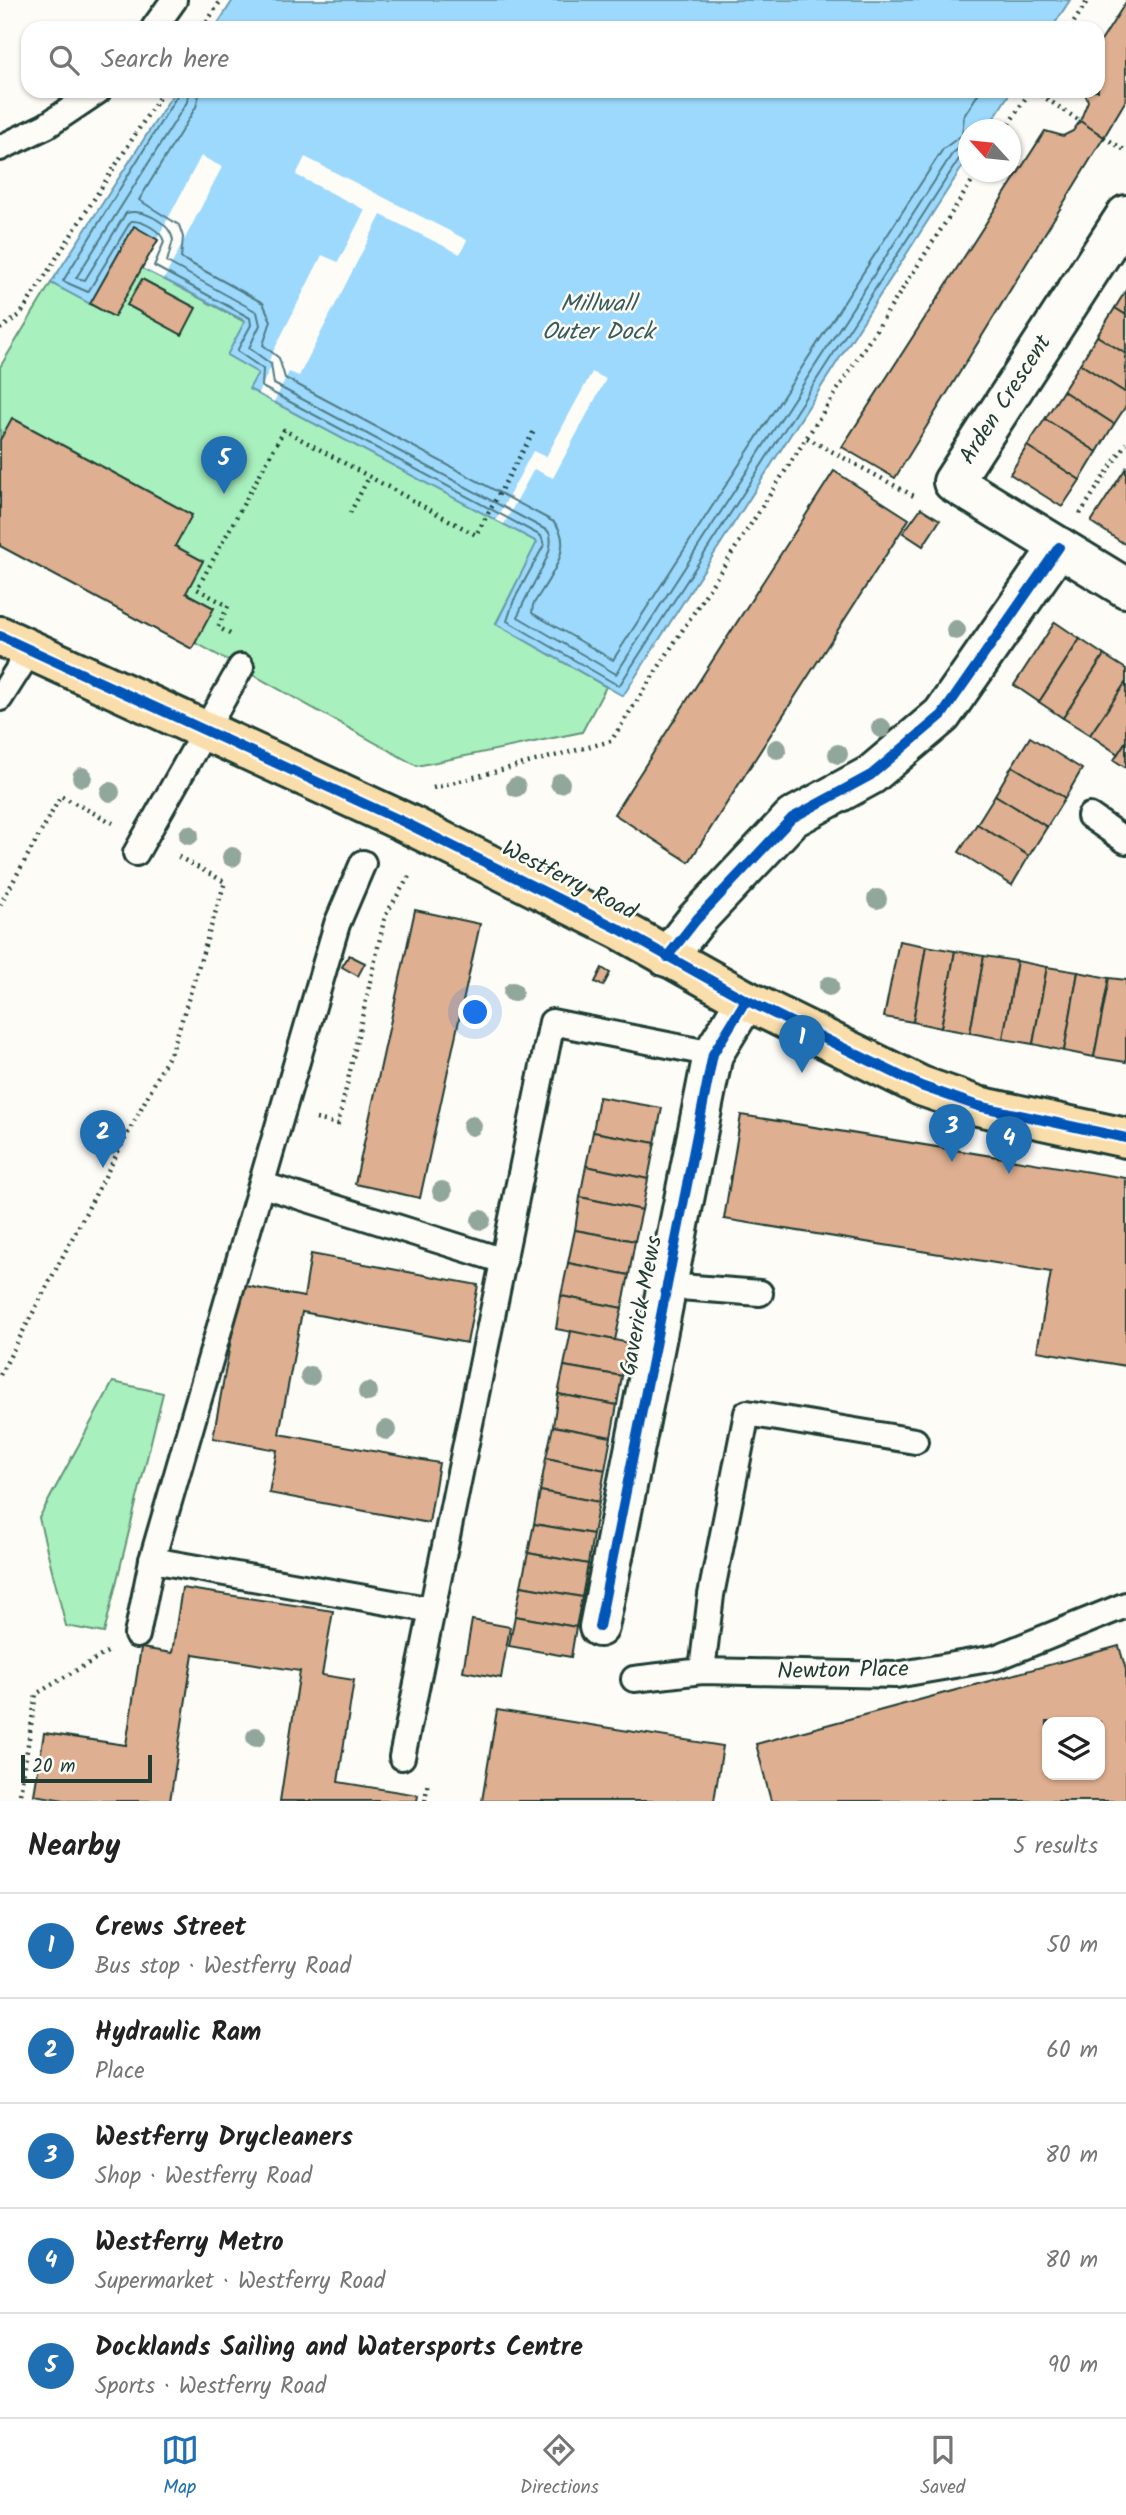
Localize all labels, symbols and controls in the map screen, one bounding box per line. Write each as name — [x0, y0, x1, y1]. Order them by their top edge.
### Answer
search box — [21, 21, 1105, 98]
text: Search here — [101, 39, 229, 81]
icon: search — [45, 41, 83, 79]
north arrow — [958, 119, 1021, 182]
water label: Millwall Outer Dock — [542, 285, 658, 352]
street label: Arden Crescent — [951, 327, 1062, 472]
pin: 5 — [201, 436, 247, 494]
street label: Westferry Road — [495, 832, 643, 931]
your location — [458, 995, 492, 1029]
pin: 1 — [779, 1015, 825, 1073]
pin: 3 — [929, 1104, 975, 1162]
pin: 2 — [80, 1110, 126, 1168]
pin: 4 — [986, 1116, 1032, 1174]
street label: Gaverick Mews — [611, 1233, 673, 1379]
street label: Newton Place — [777, 1652, 909, 1690]
map controls — [1042, 1717, 1105, 1780]
button: layers — [1042, 1717, 1105, 1780]
scale bar — [21, 1752, 152, 1784]
text: 20 m — [32, 1752, 75, 1782]
text: Nearby — [28, 1823, 120, 1871]
text: 5 results — [1013, 1829, 1098, 1865]
text: Crews Street — [95, 1907, 246, 1949]
text: 1 — [48, 1928, 54, 1964]
text: 50 m — [1047, 1928, 1098, 1964]
text: Bus stop · Westferry Road — [95, 1949, 351, 1985]
text: Hydraulic Ram — [95, 2012, 261, 2054]
text: 2 — [44, 2033, 58, 2069]
text: 60 m — [1046, 2033, 1098, 2069]
text: Place — [95, 2054, 145, 2090]
text: Westferry Drycleaners — [95, 2117, 353, 2159]
text: 3 — [45, 2138, 57, 2174]
text: 80 m — [1045, 2138, 1098, 2174]
text: Shop · Westferry Road — [95, 2159, 312, 2195]
text: Westferry Metro — [95, 2222, 284, 2264]
text: 4 — [45, 2243, 57, 2279]
text: 80 m — [1045, 2243, 1098, 2279]
text: Supermarket · Westferry Road — [95, 2264, 385, 2300]
text: Docklands Sailing and Watersports Centre — [95, 2327, 583, 2369]
text: 5 — [45, 2348, 57, 2384]
text: 90 m — [1048, 2348, 1098, 2384]
text: Sports · Westferry Road — [95, 2369, 326, 2405]
tab: Map — [161, 2431, 199, 2503]
tab: Directions — [520, 2431, 599, 2503]
tab: Saved — [920, 2431, 965, 2503]

